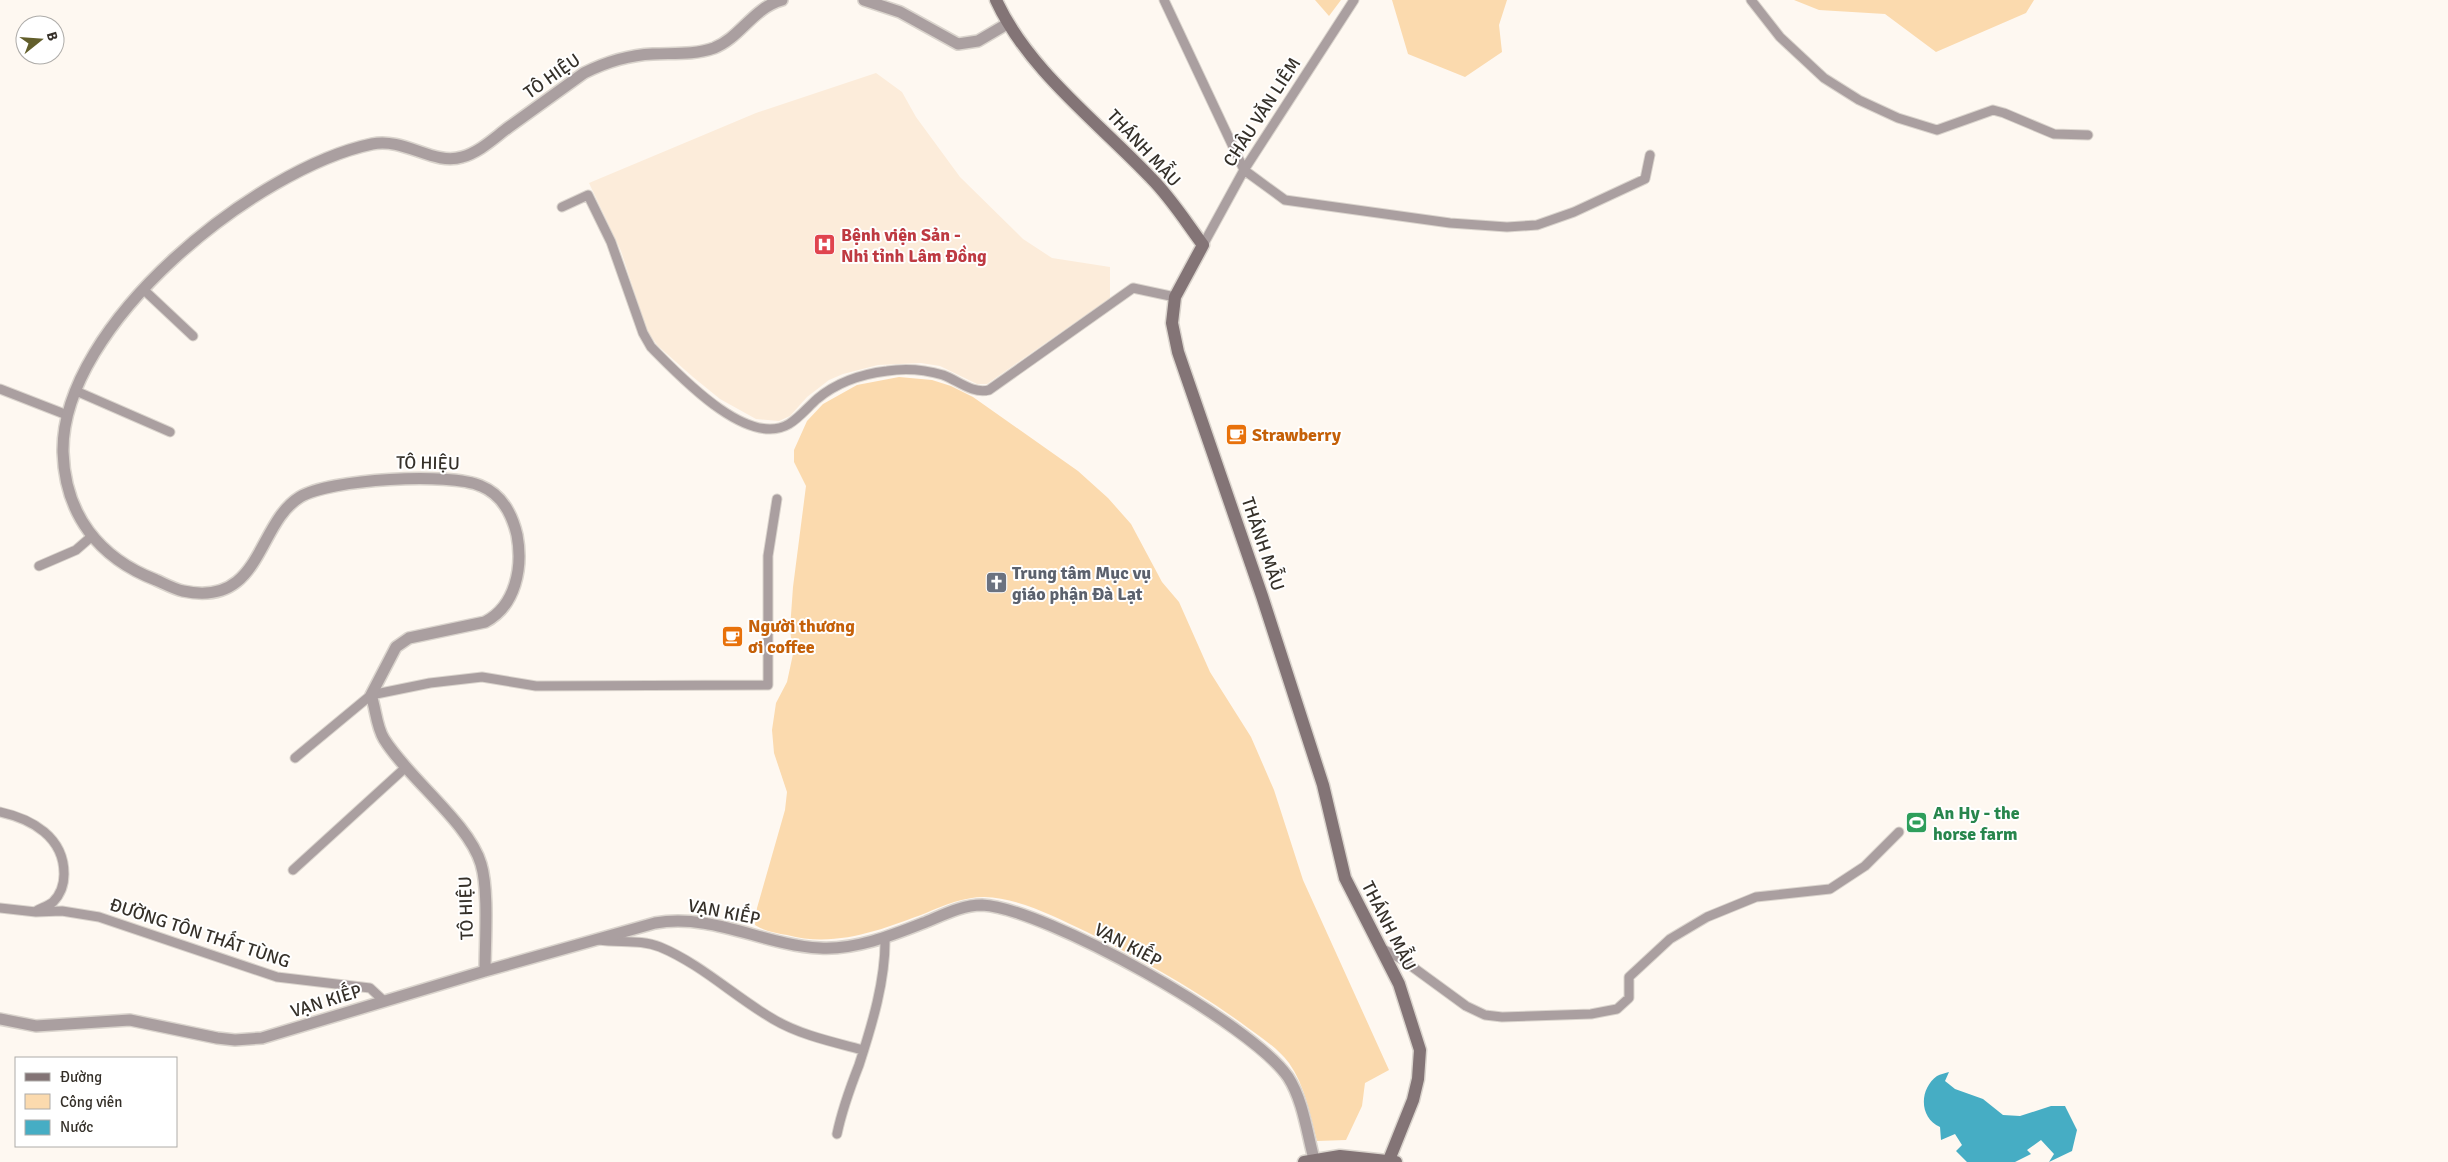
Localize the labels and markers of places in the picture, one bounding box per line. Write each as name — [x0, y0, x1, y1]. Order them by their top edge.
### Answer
place label: Bệnh viện Sản - Nhi tỉnh Lâm Đồng — [841, 224, 987, 267]
hospital icon: Bệnh viện Sản - Nhi tỉnh Lâm Đồng — [813, 233, 837, 257]
cafe icon: Strawberry — [1224, 423, 1248, 447]
place label: Strawberry — [1252, 424, 1341, 446]
place label: Trung tâm Mục vụ giáo phận Đà Lạt — [1012, 562, 1151, 605]
church icon: Trung tâm Mục vụ giáo phận Đà Lạt — [984, 571, 1008, 595]
place label: Người thương ơi coffee — [748, 615, 855, 658]
cafe icon: Người thương ơi coffee — [720, 624, 744, 648]
place label: An Hy - the horse farm — [1933, 802, 2020, 845]
sports icon: An Hy - the horse farm — [1905, 811, 1929, 835]

